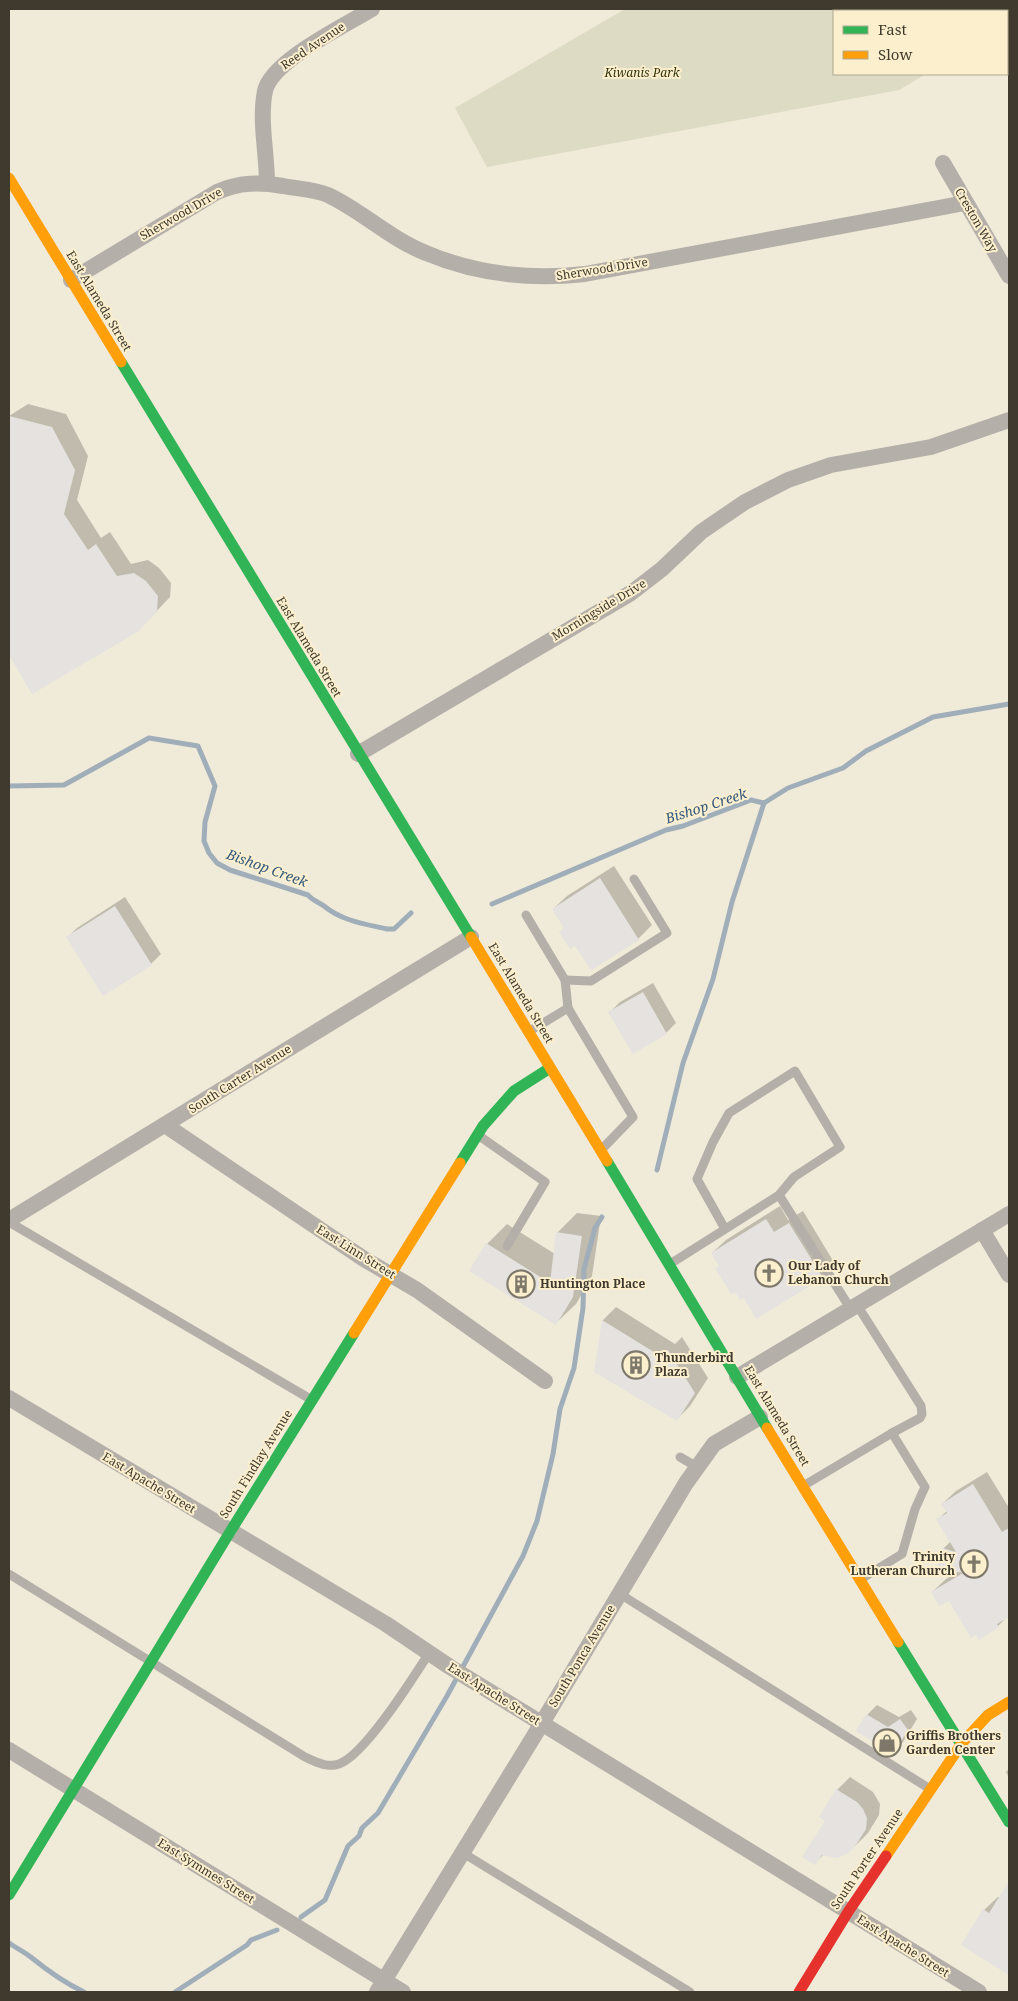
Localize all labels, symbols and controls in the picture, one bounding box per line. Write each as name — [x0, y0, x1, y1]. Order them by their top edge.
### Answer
legend — [833, 10, 1008, 75]
street label: Reed Avenue — [277, 18, 348, 73]
text: Fast — [878, 19, 907, 39]
text: Slow — [878, 44, 912, 64]
park label: Kiwanis Park — [603, 64, 681, 81]
street label: Sherwood Drive — [136, 183, 225, 244]
street label: Creston Way — [951, 184, 1002, 255]
street label: East Alameda Street — [63, 247, 136, 354]
street label: Sherwood Drive — [555, 253, 649, 284]
street label: Morningside Drive — [548, 575, 649, 645]
street label: East Alameda Street — [273, 593, 346, 700]
water label: Bishop Creek — [662, 783, 750, 828]
water label: Bishop Creek — [223, 844, 311, 891]
street label: East Alameda Street — [485, 939, 558, 1046]
street label: South Carter Avenue — [185, 1040, 294, 1117]
street label: East Linn Street — [313, 1220, 399, 1283]
place label: Our Lady of Lebanon Church — [788, 1257, 889, 1288]
church icon: Our Lady of Lebanon Church — [754, 1258, 784, 1288]
building icon: Huntington Place — [506, 1269, 536, 1299]
place label: Huntington Place — [540, 1275, 645, 1292]
place label: Thunderbird Plaza — [655, 1349, 734, 1380]
building icon: Thunderbird Plaza — [621, 1350, 651, 1380]
street label: East Alameda Street — [741, 1362, 814, 1469]
street label: South Findlay Avenue — [215, 1406, 296, 1521]
street label: East Apache Street — [99, 1448, 199, 1517]
place label: Trinity Lutheran Church — [850, 1548, 955, 1579]
church icon: Trinity Lutheran Church — [959, 1549, 989, 1579]
street label: South Ponca Avenue — [544, 1601, 619, 1710]
street label: East Apache Street — [445, 1658, 544, 1729]
place label: Griffis Brothers Garden Center — [906, 1727, 1001, 1758]
shop icon: Griffis Brothers Garden Center — [872, 1728, 902, 1758]
street label: South Porter Avenue — [826, 1805, 907, 1912]
street label: East Symmes Street — [155, 1834, 258, 1907]
street label: East Apache Street — [854, 1910, 953, 1981]

